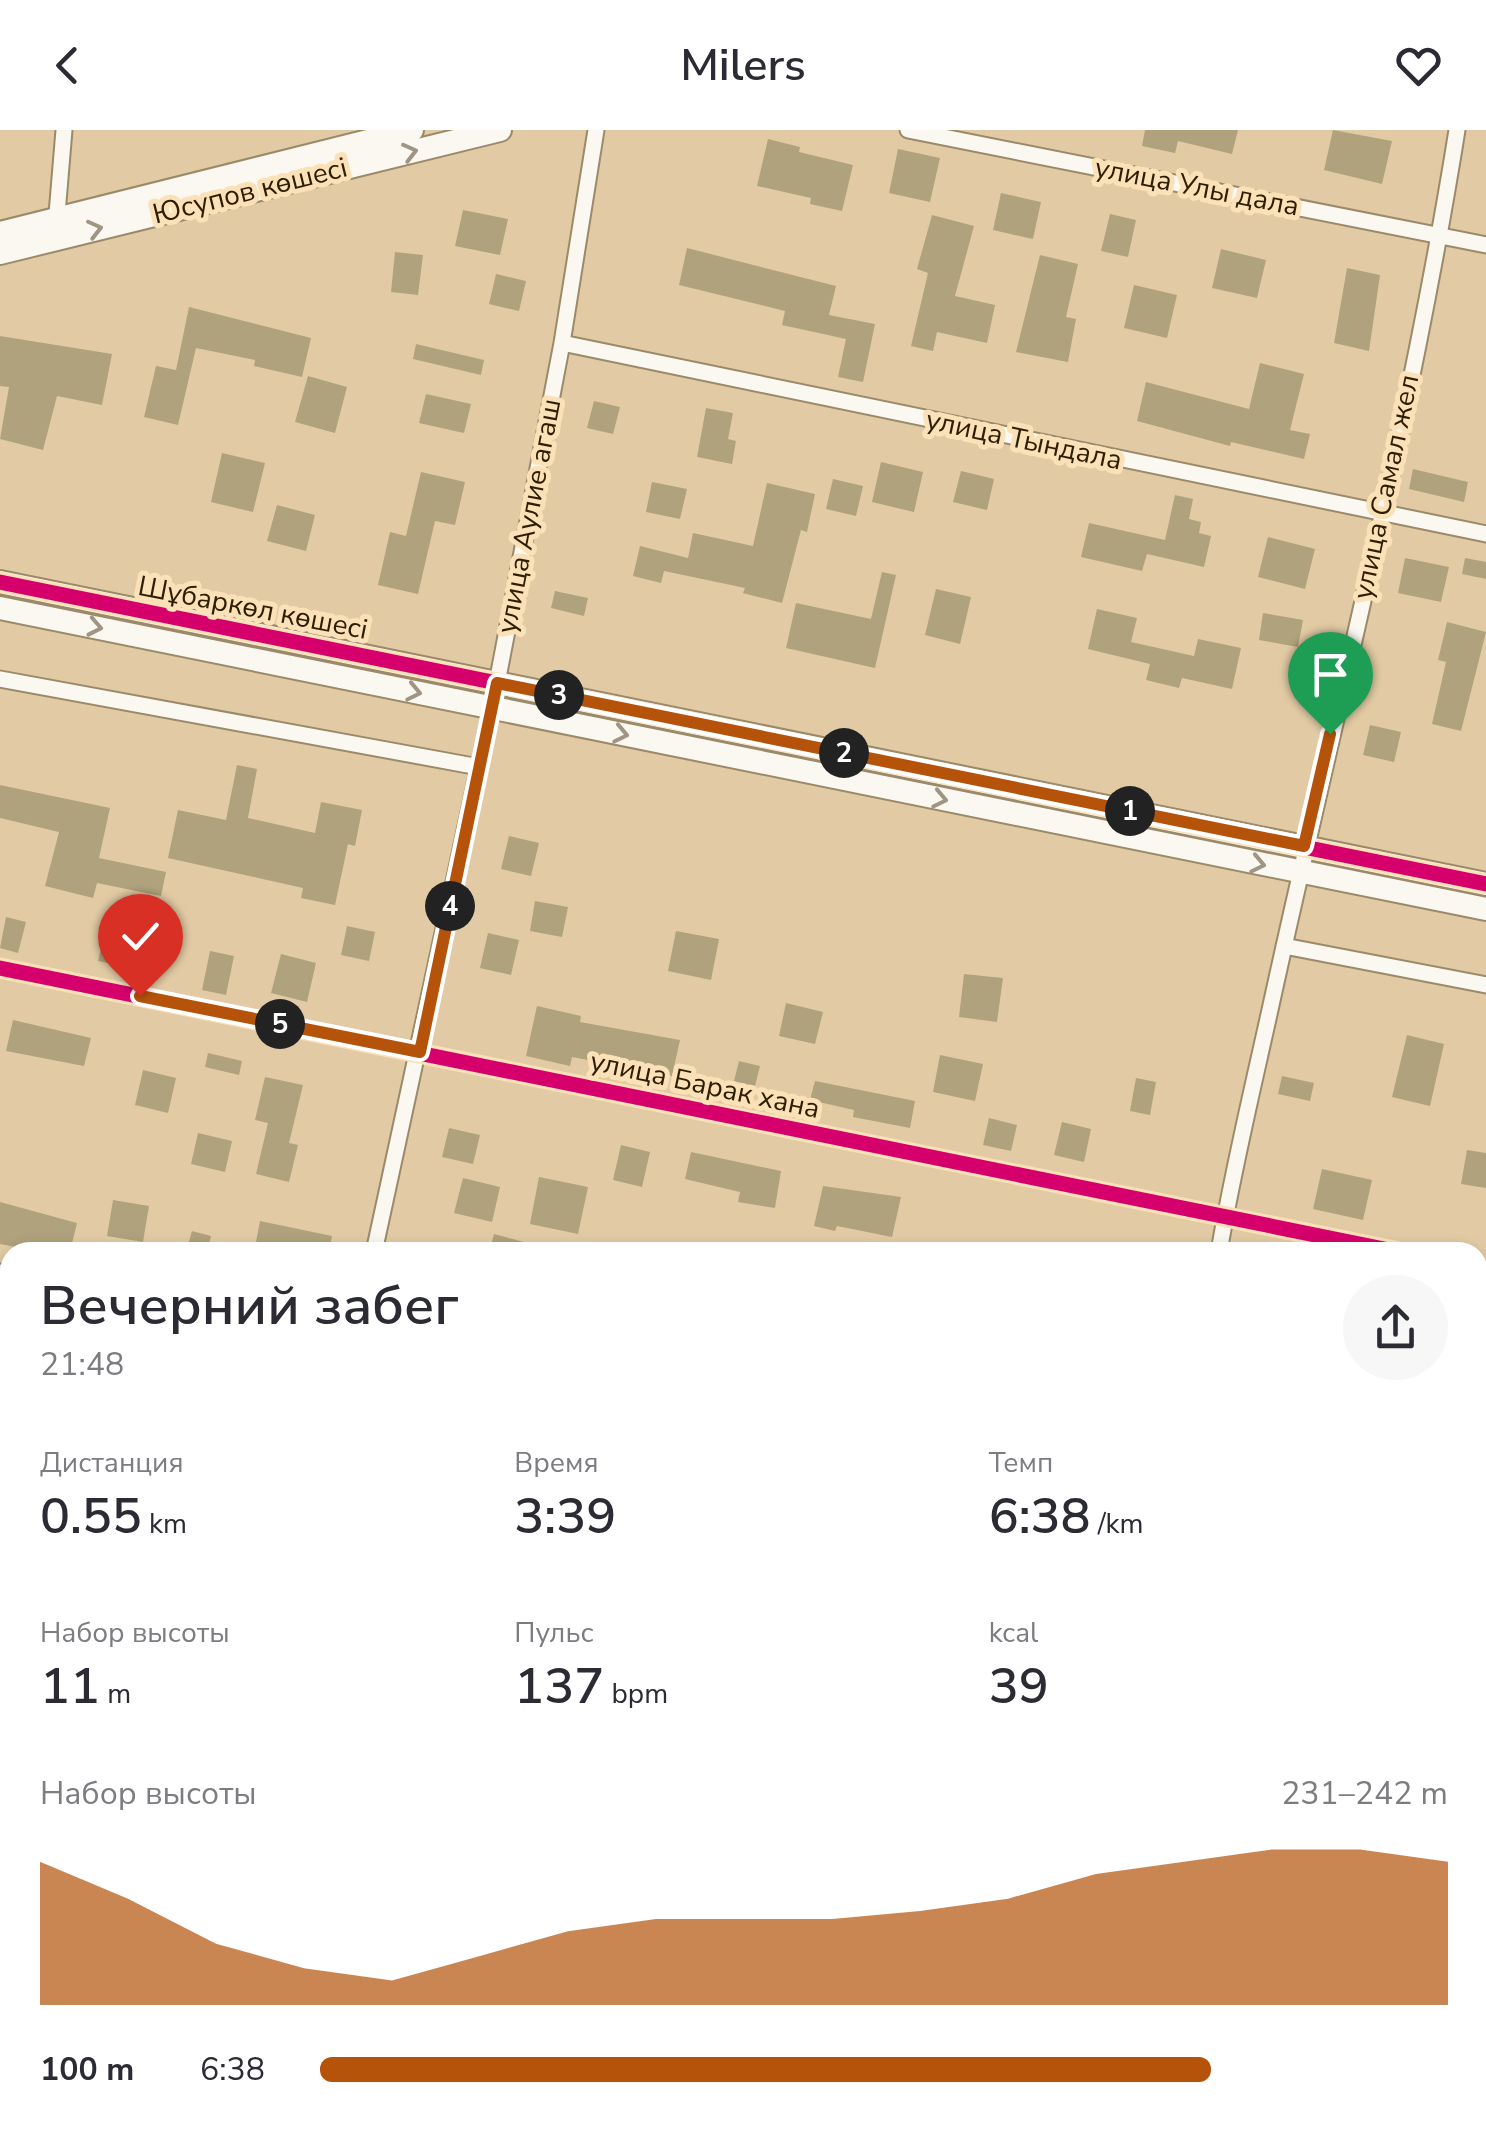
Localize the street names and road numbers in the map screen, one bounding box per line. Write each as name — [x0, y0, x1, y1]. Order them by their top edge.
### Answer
street label: Юсупов көшесі — [149, 148, 351, 234]
street label: улица Улы дала — [1091, 149, 1303, 225]
street label: улица Самал жел — [1344, 371, 1428, 603]
street label: улица Аулие агаш — [488, 395, 570, 637]
street label: улица Тындала — [922, 401, 1126, 479]
street label: Шұбаркөл көшесі — [135, 567, 371, 649]
street label: улица Барак хана — [587, 1042, 823, 1128]

